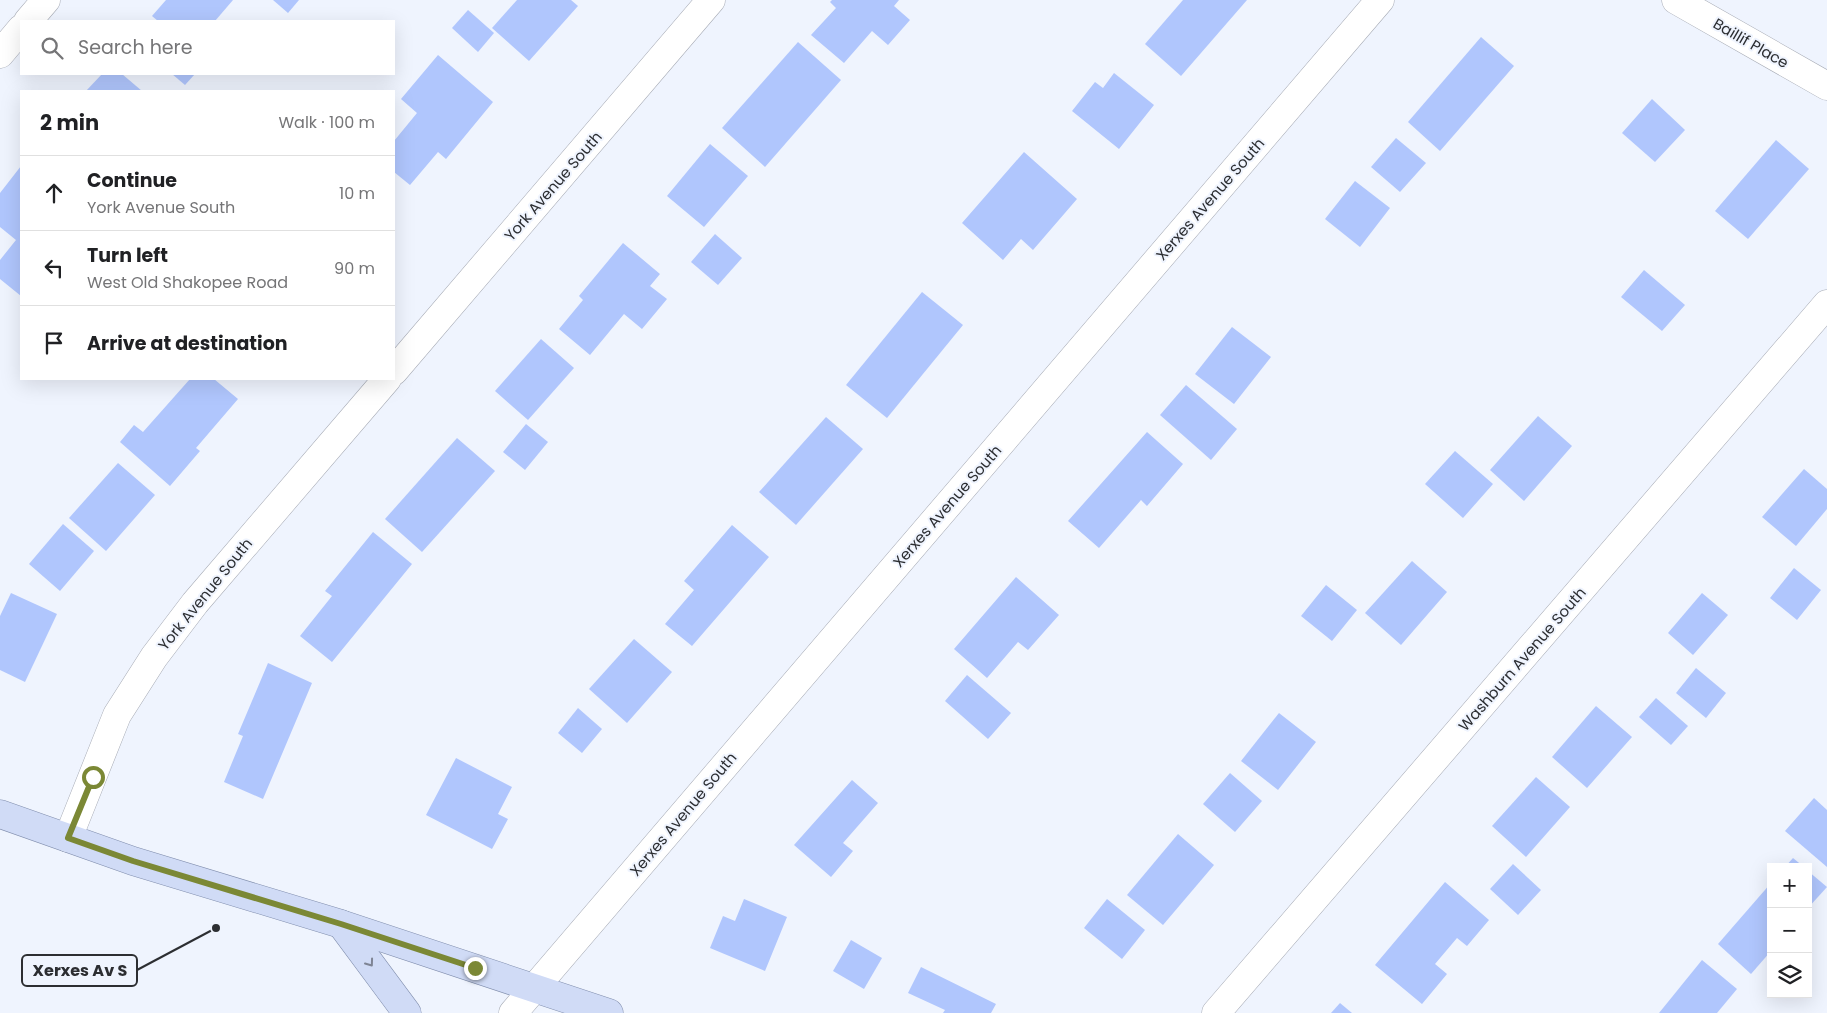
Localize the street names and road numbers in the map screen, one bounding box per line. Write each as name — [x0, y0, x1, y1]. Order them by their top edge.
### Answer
street label: Baillif Place — [1709, 13, 1793, 73]
street label: York Avenue South — [499, 127, 607, 245]
street label: Xerxes Avenue South — [1151, 133, 1269, 265]
street label: Xerxes Avenue South — [888, 440, 1006, 572]
street label: York Avenue South — [153, 533, 257, 655]
street label: Washburn Avenue South — [1454, 582, 1590, 736]
street label: Xerxes Avenue South — [625, 748, 741, 880]

